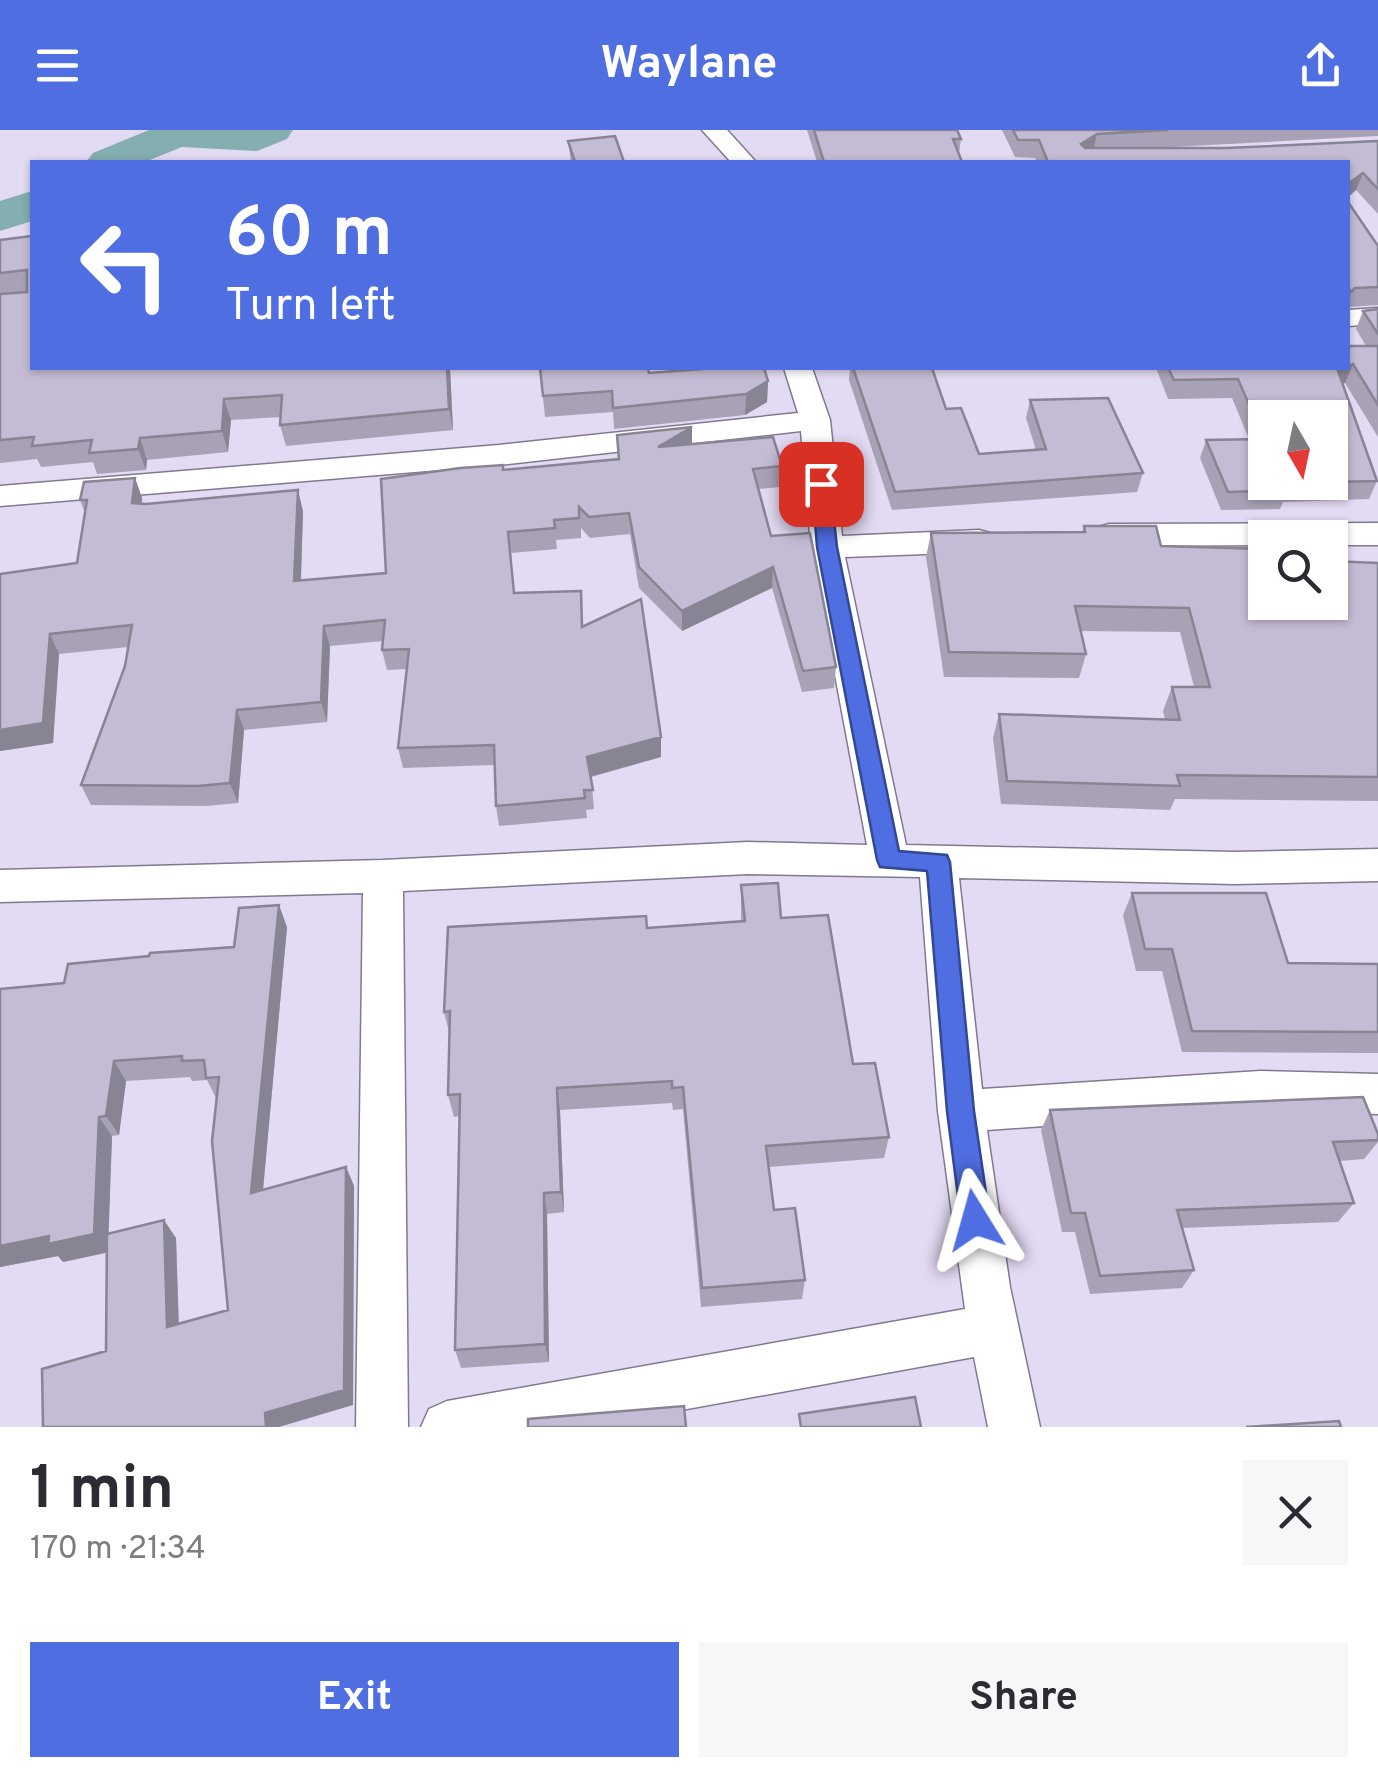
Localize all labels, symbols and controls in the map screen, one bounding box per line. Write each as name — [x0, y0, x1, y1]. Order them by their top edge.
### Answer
text: Waylane — [601, 37, 777, 94]
icon: menu — [30, 38, 85, 93]
icon: share — [1293, 38, 1348, 93]
text: 60 m — [225, 192, 393, 281]
icon: left — [60, 200, 190, 330]
text: Turn left — [225, 279, 396, 336]
north arrow — [1248, 400, 1348, 500]
map controls — [1248, 400, 1348, 620]
pin — [779, 442, 864, 527]
icon: arrive — [794, 457, 849, 512]
button: search — [1248, 520, 1348, 620]
position arrow — [923, 1168, 1027, 1272]
text: 1 min — [30, 1454, 174, 1530]
button: close — [1243, 1460, 1348, 1565]
text: 170 m · 21:34 — [30, 1530, 206, 1570]
button: Exit — [30, 1642, 679, 1757]
button: Share — [699, 1642, 1348, 1757]

